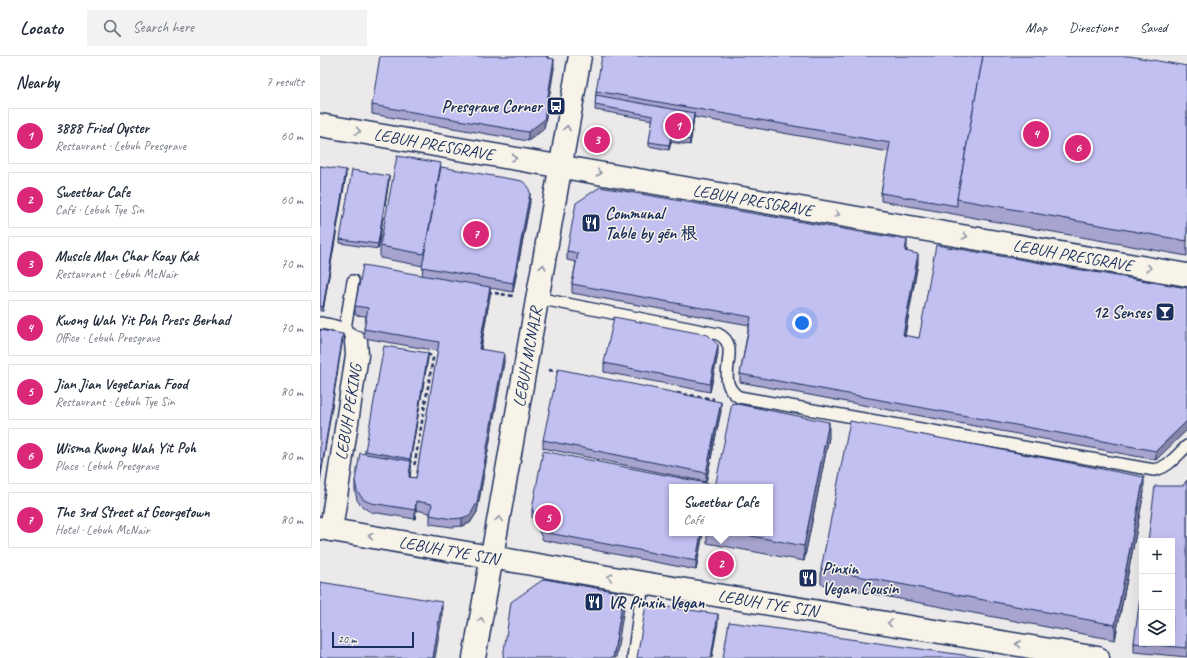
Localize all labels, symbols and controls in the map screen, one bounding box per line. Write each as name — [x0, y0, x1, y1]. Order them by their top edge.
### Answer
search box — [87, 10, 367, 46]
text: Locato — [20, 16, 63, 40]
icon: search — [101, 17, 123, 39]
text: Search here — [133, 18, 194, 37]
text: Map — [1026, 19, 1047, 36]
text: Directions — [1069, 19, 1118, 36]
text: Saved — [1140, 19, 1167, 36]
text: Nearby — [16, 72, 59, 93]
text: 7 results — [266, 74, 304, 90]
bus stop icon: Presgrave Corner — [545, 95, 567, 117]
place label: Presgrave Corner — [442, 96, 544, 117]
pin: 1 — [665, 111, 691, 141]
text: 3888 Fried Oyster — [55, 119, 149, 138]
pin: 4 — [1023, 119, 1049, 149]
street label: LEBUH PRESGRAVE — [372, 124, 498, 166]
one-way arrow — [562, 125, 571, 131]
pin: 3 — [584, 125, 610, 155]
one-way arrow — [355, 126, 362, 135]
text: 1 — [27, 128, 33, 144]
text: 60 m — [281, 128, 303, 144]
pin: 6 — [1065, 133, 1091, 163]
text: Restaurant · Lebuh Presgrave — [55, 138, 186, 154]
one-way arrow — [511, 153, 517, 162]
one-way arrow — [596, 168, 602, 177]
street label: LEBUH PRESGRAVE — [691, 180, 817, 222]
text: Sweetbar Cafe — [55, 183, 130, 202]
text: 2 — [27, 192, 33, 208]
text: 60 m — [281, 192, 303, 208]
text: Café · Lebuh Tye Sin — [55, 202, 144, 218]
place label: Communal Table by gēn 根 — [605, 203, 697, 244]
one-way arrow — [834, 209, 840, 218]
restaurant icon: Communal Table by gēn 根 — [580, 212, 602, 234]
pin: 7 — [463, 219, 489, 249]
one-way arrow — [962, 231, 968, 240]
street label: LEBUH PRESGRAVE — [1011, 235, 1137, 277]
text: Muscle Man Char Koay Kak — [55, 247, 198, 266]
text: 3 — [27, 256, 33, 272]
text: 70 m — [281, 256, 303, 272]
one-way arrow — [1146, 263, 1152, 272]
one-way arrow — [538, 264, 546, 270]
text: Restaurant · Lebuh McNair — [55, 266, 177, 282]
bar icon: 12 Senses — [1154, 301, 1176, 323]
place label: 12 Senses — [1092, 302, 1153, 323]
street label: LEBUH MCNAIR — [508, 304, 547, 409]
text: Kwong Wah Yit Poh Press Berhad — [55, 311, 230, 330]
your location — [792, 313, 812, 333]
text: 4 — [27, 320, 33, 336]
text: 70 m — [281, 320, 303, 336]
text: Office · Lebuh Presgrave — [55, 330, 159, 346]
street label: LEBUH PEKING — [331, 361, 367, 461]
text: Jian Jian Vegetarian Food — [55, 375, 187, 394]
text: 5 — [27, 384, 33, 400]
text: 80 m — [281, 384, 303, 400]
text: Restaurant · Lebuh Tye Sin — [55, 394, 175, 410]
text: Wisma Kwong Wah Yit Poh — [55, 439, 196, 458]
text: 6 — [27, 448, 33, 464]
text: 80 m — [281, 448, 303, 464]
text: Place · Lebuh Presgrave — [55, 458, 158, 474]
popup — [669, 484, 773, 536]
text: Sweetbar Cafe — [683, 493, 759, 512]
text: The 3rd Street at Georgetown — [55, 503, 210, 522]
pin: 5 — [535, 503, 561, 533]
text: 7 — [27, 512, 33, 528]
text: 80 m — [281, 512, 303, 528]
text: Café — [683, 512, 703, 528]
one-way arrow — [494, 516, 502, 522]
text: Hotel · Lebuh McNair — [55, 522, 150, 538]
street label: LEBUH TYE SIN — [397, 531, 503, 570]
one-way arrow — [368, 533, 374, 541]
map controls — [1139, 538, 1175, 646]
button: + — [1139, 538, 1175, 574]
pin: 2 — [708, 549, 734, 579]
place label: Pinxin Vegan Cousin — [822, 558, 900, 599]
restaurant icon: Pinxin Vegan Cousin — [797, 567, 819, 589]
one-way arrow — [607, 574, 613, 582]
button: − — [1139, 574, 1175, 610]
street label: LEBUH TYE SIN — [716, 585, 822, 622]
restaurant icon: VR Pinxin Vegan — [583, 591, 605, 613]
place label: VR Pinxin Vegan — [608, 592, 705, 613]
button: layers — [1139, 610, 1175, 646]
one-way arrow — [476, 616, 485, 623]
one-way arrow — [887, 620, 893, 628]
scale bar — [332, 630, 414, 649]
text: 20 m — [338, 632, 357, 646]
one-way arrow — [1015, 641, 1021, 649]

